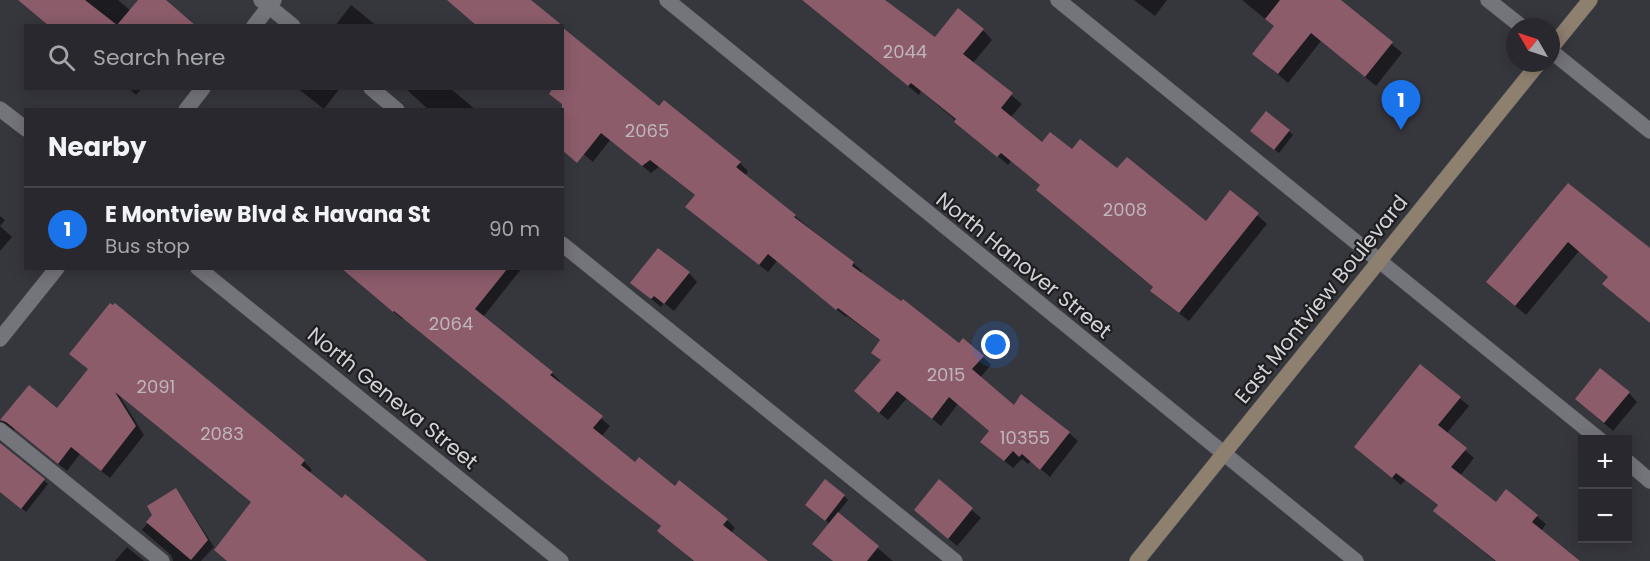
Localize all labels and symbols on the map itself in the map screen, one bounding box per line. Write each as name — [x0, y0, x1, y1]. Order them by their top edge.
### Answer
north arrow — [1506, 18, 1560, 72]
house number: 2044 — [883, 39, 927, 64]
pin: 1 — [1382, 80, 1420, 130]
house number: 2065 — [625, 118, 669, 143]
street label: North Hanover Street — [930, 185, 1118, 345]
street label: East Montview Boulevard — [1228, 189, 1414, 409]
house number: 2008 — [1103, 197, 1147, 222]
house number: 2064 — [429, 311, 473, 336]
street label: North Geneva Street — [302, 320, 484, 476]
your location — [981, 330, 1010, 359]
house number: 2015 — [927, 362, 965, 387]
house number: 2091 — [137, 374, 175, 399]
house number: 2083 — [200, 421, 244, 446]
house number: 10355 — [1000, 425, 1050, 450]

